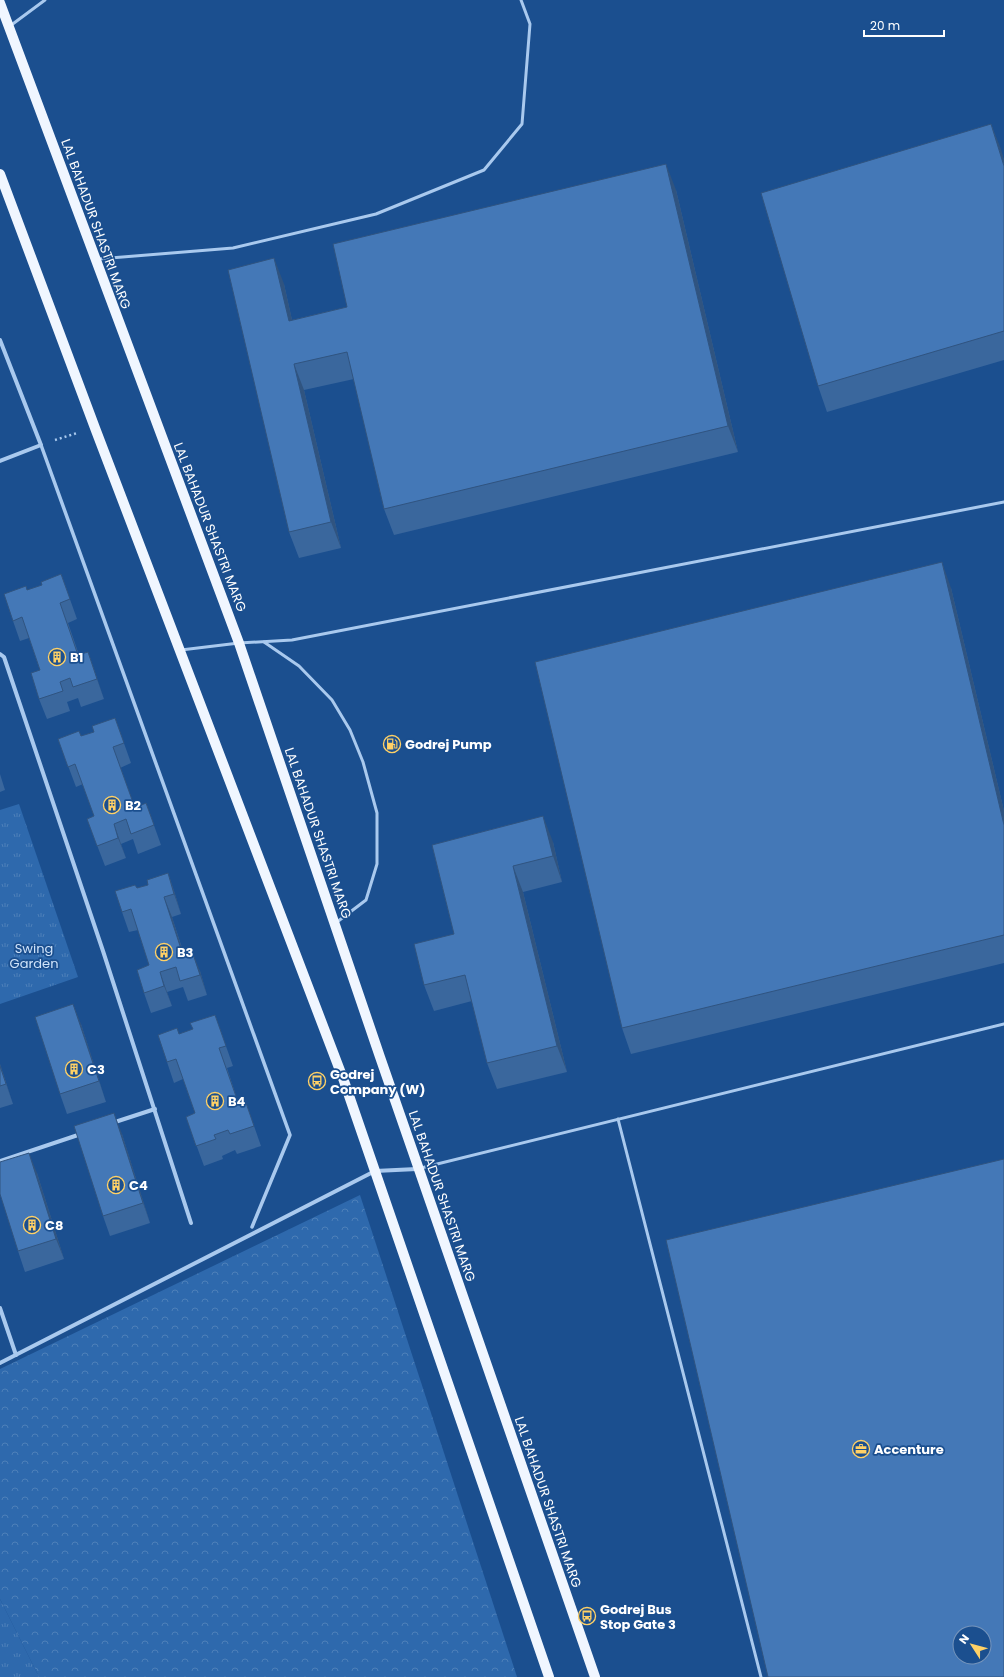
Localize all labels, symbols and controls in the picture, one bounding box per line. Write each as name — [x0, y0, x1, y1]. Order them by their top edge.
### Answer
scale bar — [864, 12, 944, 38]
text: 20 m — [870, 17, 900, 34]
street label: LAL BAHADUR SHASTRI MARG — [56, 136, 136, 312]
street label: LAL BAHADUR SHASTRI MARG — [169, 440, 251, 614]
building icon: B1 — [47, 647, 67, 667]
place label: B1 — [70, 648, 83, 667]
fuel station icon: Godrej Pump — [382, 734, 402, 754]
place label: Godrej Pump — [405, 735, 492, 754]
street label: LAL BAHADUR SHASTRI MARG — [280, 745, 356, 921]
building icon: B2 — [102, 795, 122, 815]
place label: B2 — [125, 796, 142, 815]
park label: Swing Garden — [10, 939, 58, 973]
building icon: B3 — [154, 942, 174, 962]
place label: B3 — [177, 943, 194, 962]
building icon: C3 — [64, 1059, 84, 1079]
place label: C3 — [87, 1060, 105, 1079]
place label: Godrej Company (W) — [330, 1065, 425, 1099]
bus stop icon: Godrej Company (W) — [307, 1071, 327, 1091]
building icon: B4 — [205, 1091, 225, 1111]
place label: B4 — [228, 1092, 246, 1111]
street label: LAL BAHADUR SHASTRI MARG — [404, 1108, 480, 1284]
building icon: C4 — [106, 1175, 126, 1195]
place label: C4 — [129, 1176, 148, 1195]
building icon: C8 — [22, 1215, 42, 1235]
place label: C8 — [45, 1216, 63, 1235]
street label: LAL BAHADUR SHASTRI MARG — [510, 1414, 586, 1590]
office icon: Accenture — [851, 1439, 871, 1459]
place label: Accenture — [874, 1440, 944, 1459]
place label: Godrej Bus Stop Gate 3 — [600, 1600, 676, 1634]
bus stop icon: Godrej Bus Stop Gate 3 — [577, 1606, 597, 1626]
north arrow — [952, 1625, 992, 1665]
text: N — [955, 1631, 973, 1647]

